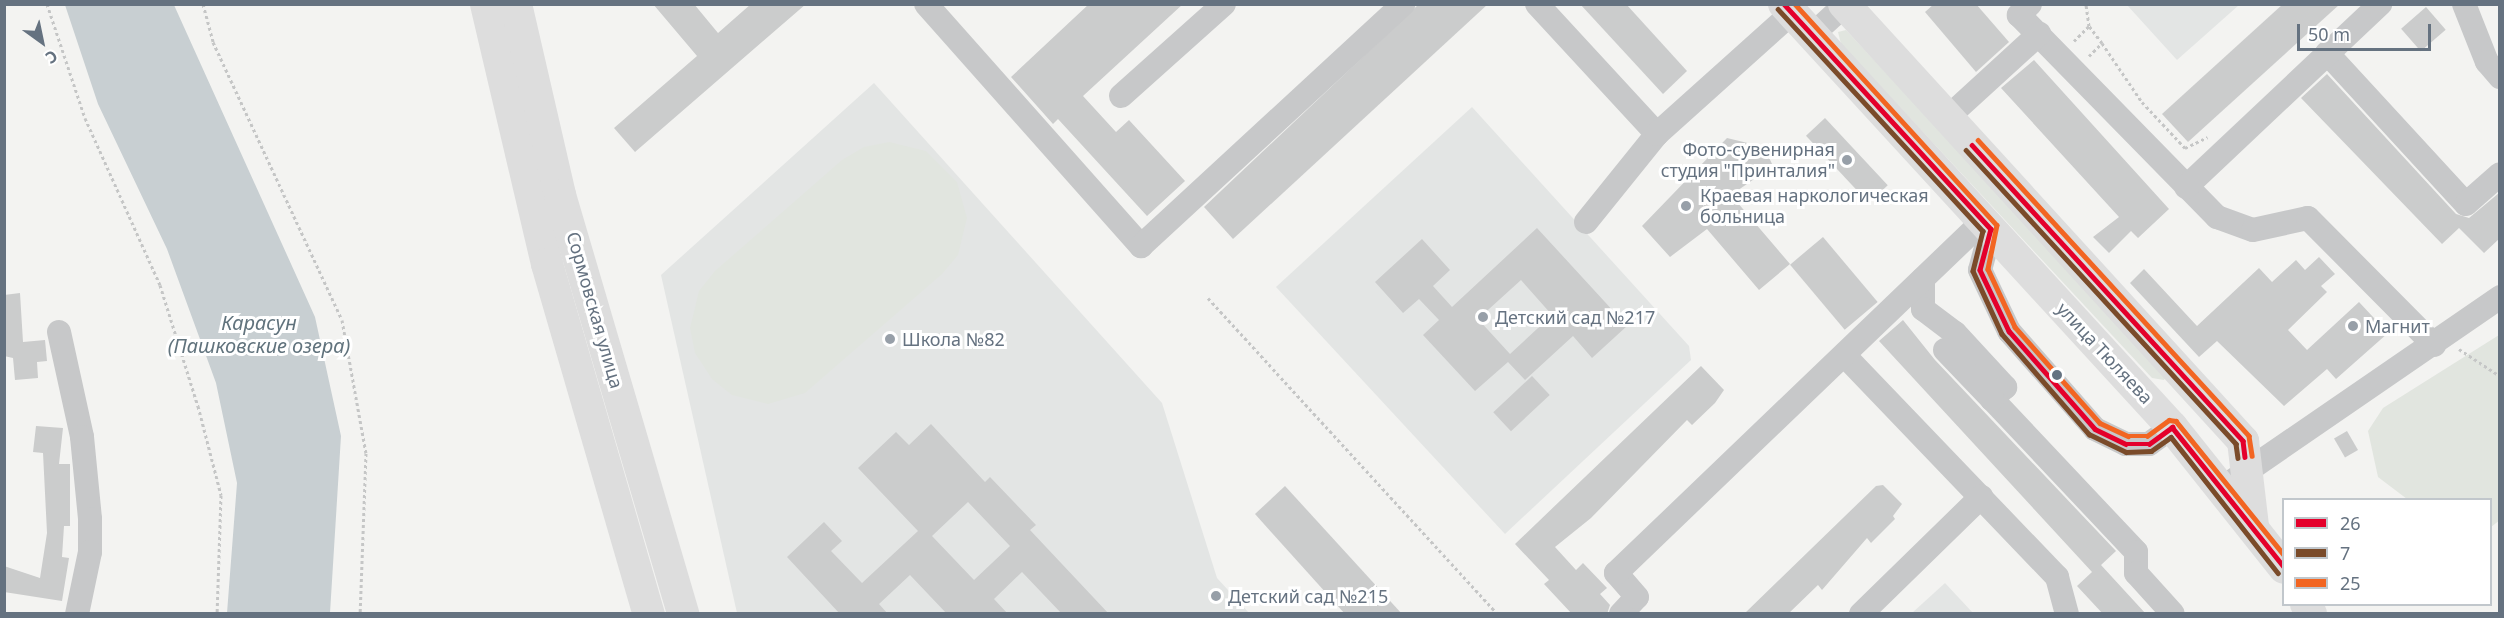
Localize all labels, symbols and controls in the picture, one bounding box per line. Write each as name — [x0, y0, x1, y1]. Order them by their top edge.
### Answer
north arrow — [12, 12, 72, 72]
scale bar — [2300, 12, 2434, 50]
text: 50 m — [2308, 22, 2350, 46]
text: С — [41, 45, 62, 69]
place label: Фото-сувенирная студия "Принталия" — [1661, 139, 1835, 182]
marker: Фото-сувенирная студия "Принталия" — [1840, 153, 1854, 167]
place label: Краевая наркологическая больница — [1700, 185, 1929, 228]
marker: Краевая наркологическая больница — [1677, 197, 1695, 215]
street label: Сормовская улица — [562, 229, 628, 391]
street label: улица Тюляева — [2053, 298, 2157, 408]
place label: Детский сад №217 — [1495, 306, 1655, 328]
marker: Детский сад №217 — [1476, 310, 1490, 324]
water label: Карасун (Пашковские озера) — [168, 311, 350, 358]
place label: Магнит — [2365, 315, 2430, 337]
marker: Магнит — [2346, 319, 2360, 333]
place label: Школа №82 — [902, 328, 1005, 350]
marker: Школа №82 — [883, 332, 897, 346]
unlabelled marker — [2051, 369, 2063, 381]
legend — [2282, 498, 2492, 606]
text: 26 — [2340, 511, 2361, 535]
text: 7 — [2340, 541, 2350, 565]
text: 25 — [2340, 571, 2361, 595]
place label: Детский сад №215 — [1228, 585, 1388, 607]
marker: Детский сад №215 — [1209, 589, 1223, 603]

